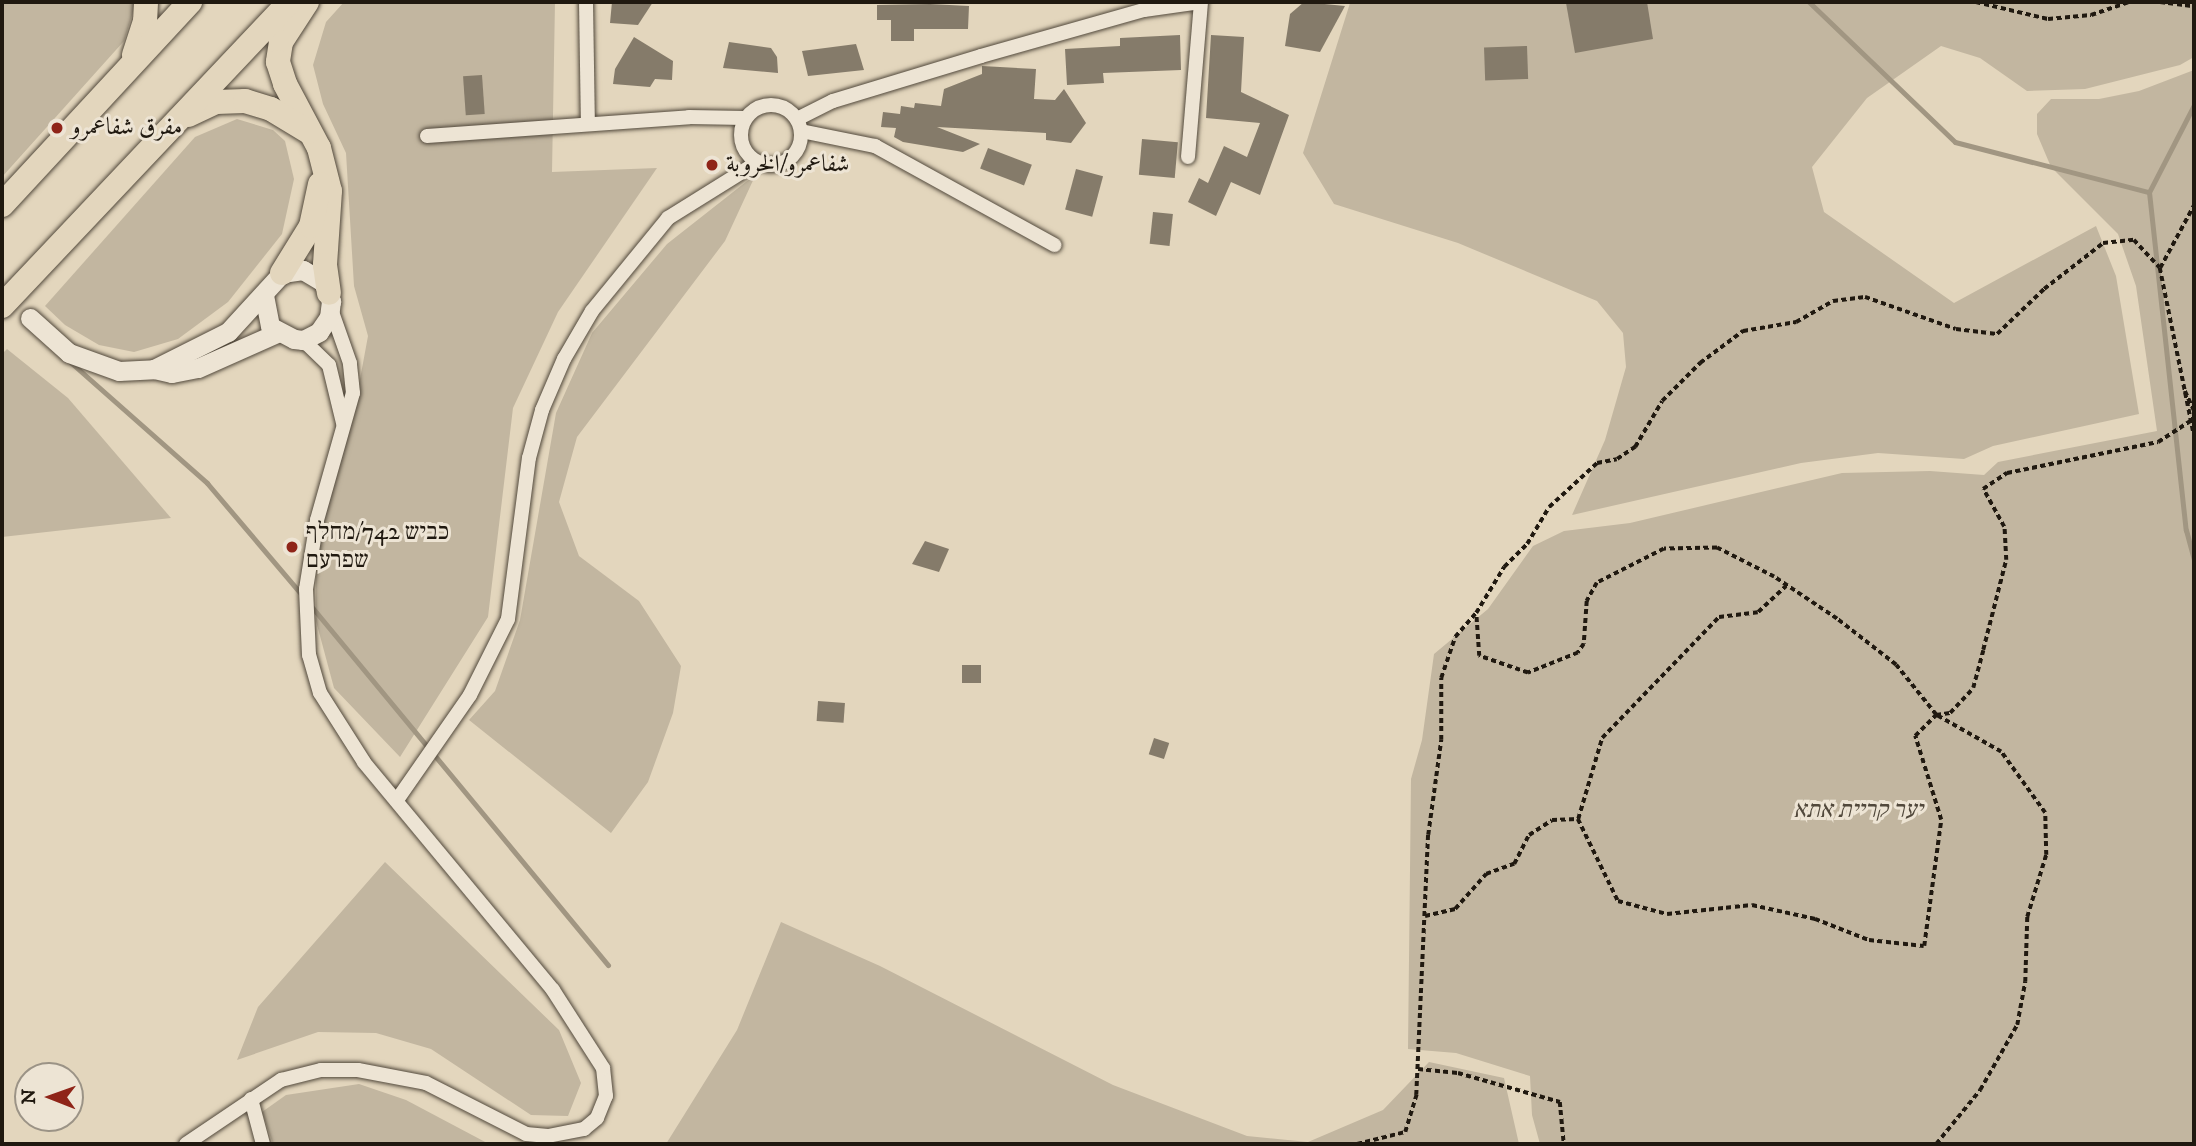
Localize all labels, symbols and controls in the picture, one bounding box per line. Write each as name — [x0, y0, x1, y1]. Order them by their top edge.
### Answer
place label: مفرق شفاعمرو — [71, 114, 182, 142]
marker: مفرق شفاعمرو — [49, 120, 65, 136]
place label: شفاعمرو/الخروبة — [726, 151, 849, 179]
marker: شفاعمرو/الخروبة — [704, 157, 720, 173]
place label: כביש 742/מחלף שפרעם — [306, 519, 449, 575]
marker: כביש 742/מחלף שפרעם — [284, 539, 300, 555]
park label: יער קריית אתא — [1793, 797, 1923, 825]
north arrow — [14, 1062, 84, 1132]
text: N — [18, 1089, 41, 1105]

